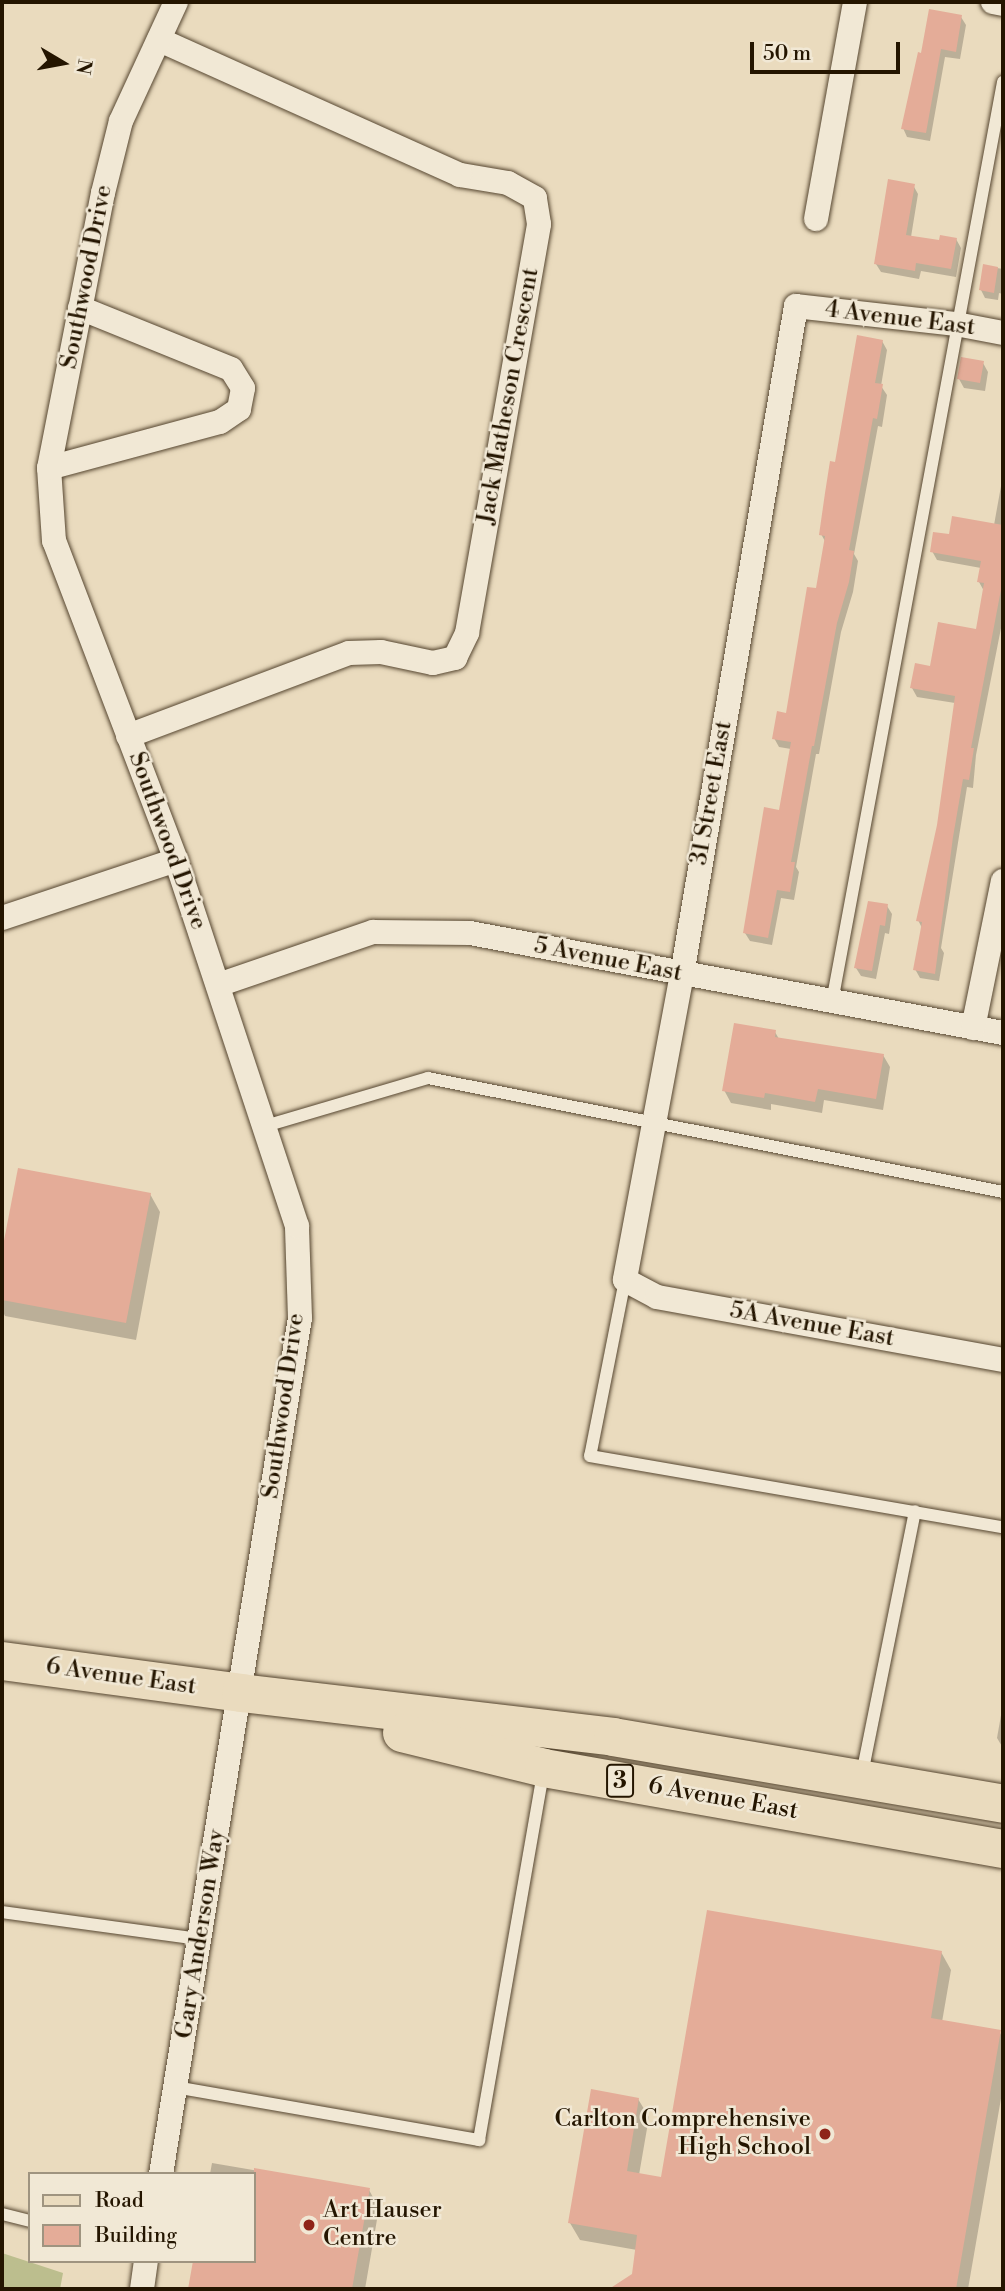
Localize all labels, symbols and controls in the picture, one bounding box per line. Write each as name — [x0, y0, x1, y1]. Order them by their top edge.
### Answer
north arrow — [28, 28, 98, 98]
scale bar — [753, 28, 904, 72]
text: 50 m — [763, 41, 811, 67]
text: N — [71, 57, 97, 76]
street label: Southwood Drive — [55, 183, 119, 371]
street label: Jack Matheson Crescent — [472, 265, 546, 527]
street label: 4 Avenue East — [823, 295, 977, 343]
street label: 31 Street East — [685, 719, 739, 867]
street label: Southwood Drive — [122, 748, 212, 934]
street label: 5 Avenue East — [532, 932, 684, 988]
street label: 5A Avenue East — [727, 1296, 897, 1354]
street label: Southwood Drive — [257, 1311, 311, 1501]
street label: 6 Avenue East — [44, 1652, 198, 1702]
road number: 3 — [606, 1762, 634, 1800]
street label: 6 Avenue East — [646, 1772, 800, 1826]
street label: Gary Anderson Way — [170, 1827, 232, 2041]
place label: Carlton Comprehensive High School — [554, 2106, 811, 2162]
marker: Carlton Comprehensive High School — [817, 2126, 833, 2142]
legend — [28, 2172, 256, 2263]
text: Road — [95, 2188, 144, 2214]
place label: Art Hauser Centre — [323, 2197, 442, 2253]
marker: Art Hauser Centre — [301, 2217, 317, 2233]
text: Building — [95, 2223, 177, 2249]

